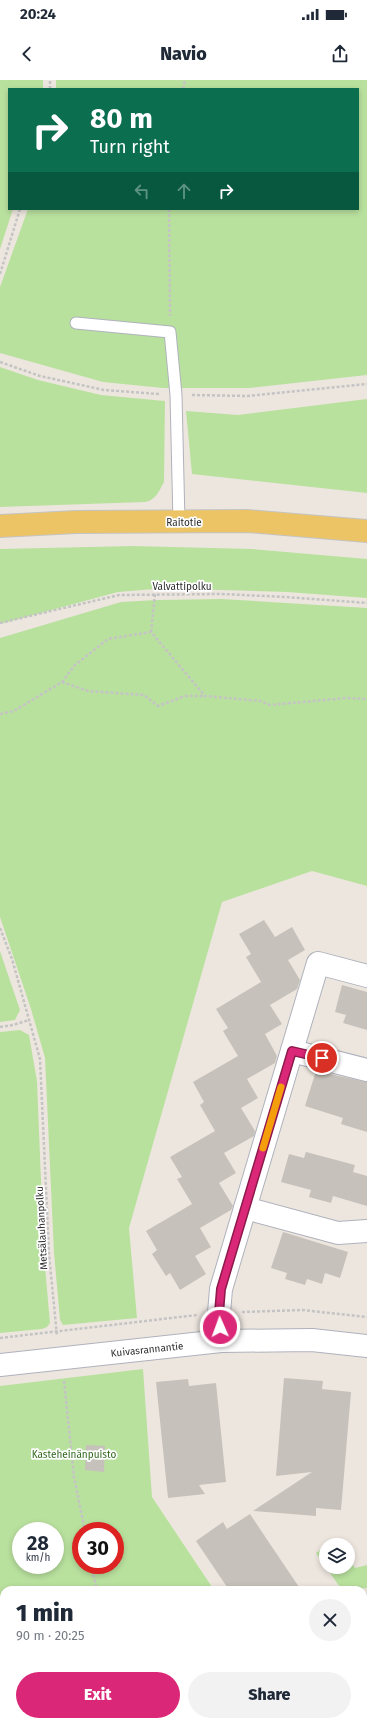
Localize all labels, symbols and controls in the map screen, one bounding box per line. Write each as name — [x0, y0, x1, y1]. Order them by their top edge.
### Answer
text: 20:24 — [20, 5, 56, 23]
icon: back — [16, 43, 38, 65]
text: Navio — [160, 43, 207, 65]
icon: share — [329, 43, 351, 65]
text: 80 m — [90, 102, 153, 135]
icon: right — [24, 104, 76, 156]
text: Turn right — [90, 136, 170, 158]
icon: left — [131, 180, 153, 202]
icon: ahead — [173, 180, 195, 202]
icon: right — [215, 180, 237, 202]
street label: Raitotie — [166, 517, 202, 529]
street label: Valvattipolku — [152, 581, 212, 593]
pin — [305, 1041, 339, 1075]
icon: arrive — [311, 1047, 333, 1069]
street label: Metsälauhanpolku — [34, 1186, 50, 1270]
position arrow — [199, 1306, 241, 1348]
street label: Kuivasrannantie — [110, 1340, 184, 1360]
park label: Kasteheinänpuisto — [32, 1449, 116, 1461]
speed limit sign: 30 — [72, 1522, 124, 1574]
text: 28 — [27, 1531, 49, 1555]
map controls — [319, 1538, 355, 1574]
button: layers — [319, 1538, 355, 1574]
text: km/h — [26, 1552, 50, 1564]
text: 1 min — [16, 1599, 74, 1627]
button: close — [309, 1599, 351, 1641]
text: 90 m · 20:25 — [16, 1628, 84, 1643]
button: Exit — [16, 1672, 180, 1718]
button: Share — [188, 1672, 351, 1718]

